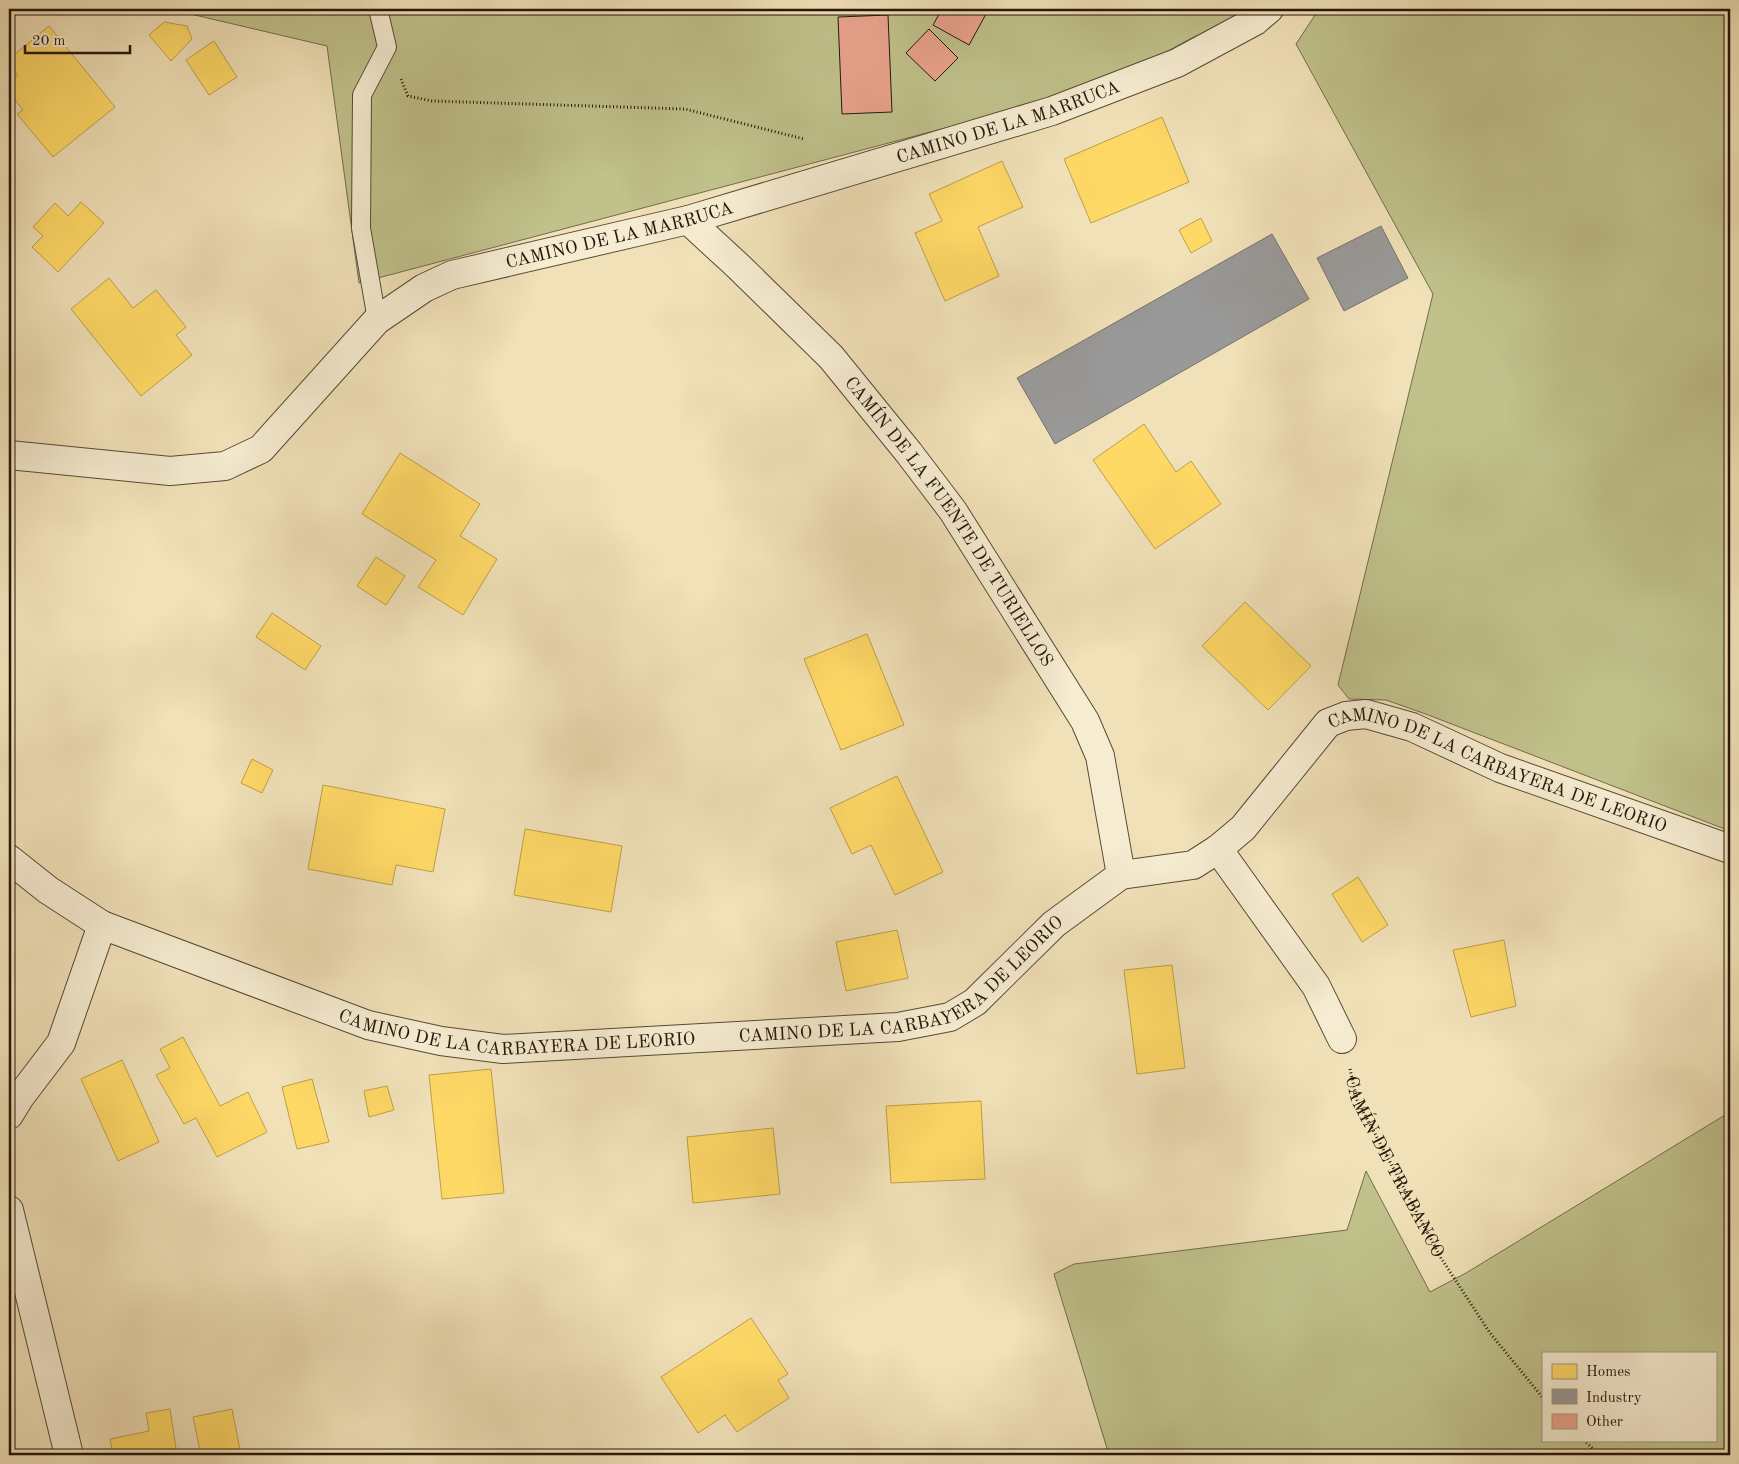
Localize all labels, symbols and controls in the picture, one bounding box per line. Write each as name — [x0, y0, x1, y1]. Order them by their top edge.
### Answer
scale bar — [25, 22, 130, 54]
text: 20 m — [32, 34, 66, 49]
street label: CAMINO DE LA MARRUCA — [894, 78, 1122, 167]
street label: CAMINO DE LA MARRUCA — [504, 199, 735, 272]
street label: CAMÍN DE LA FUENTE DE TURIELLOS — [841, 374, 1056, 670]
street label: CAMINO DE LA CARBAYERA DE LEORIO — [1325, 706, 1669, 836]
street label: CAMINO DE LA CARBAYERA DE LEORIO — [738, 913, 1066, 1046]
street label: CAMINO DE LA CARBAYERA DE LEORIO — [336, 1007, 696, 1059]
street label: CAMÍN DE TRABANCO — [1342, 1075, 1447, 1261]
legend — [1542, 1352, 1716, 1442]
text: Homes — [1586, 1365, 1631, 1380]
text: Industry — [1586, 1391, 1642, 1406]
text: Other — [1586, 1415, 1623, 1430]

